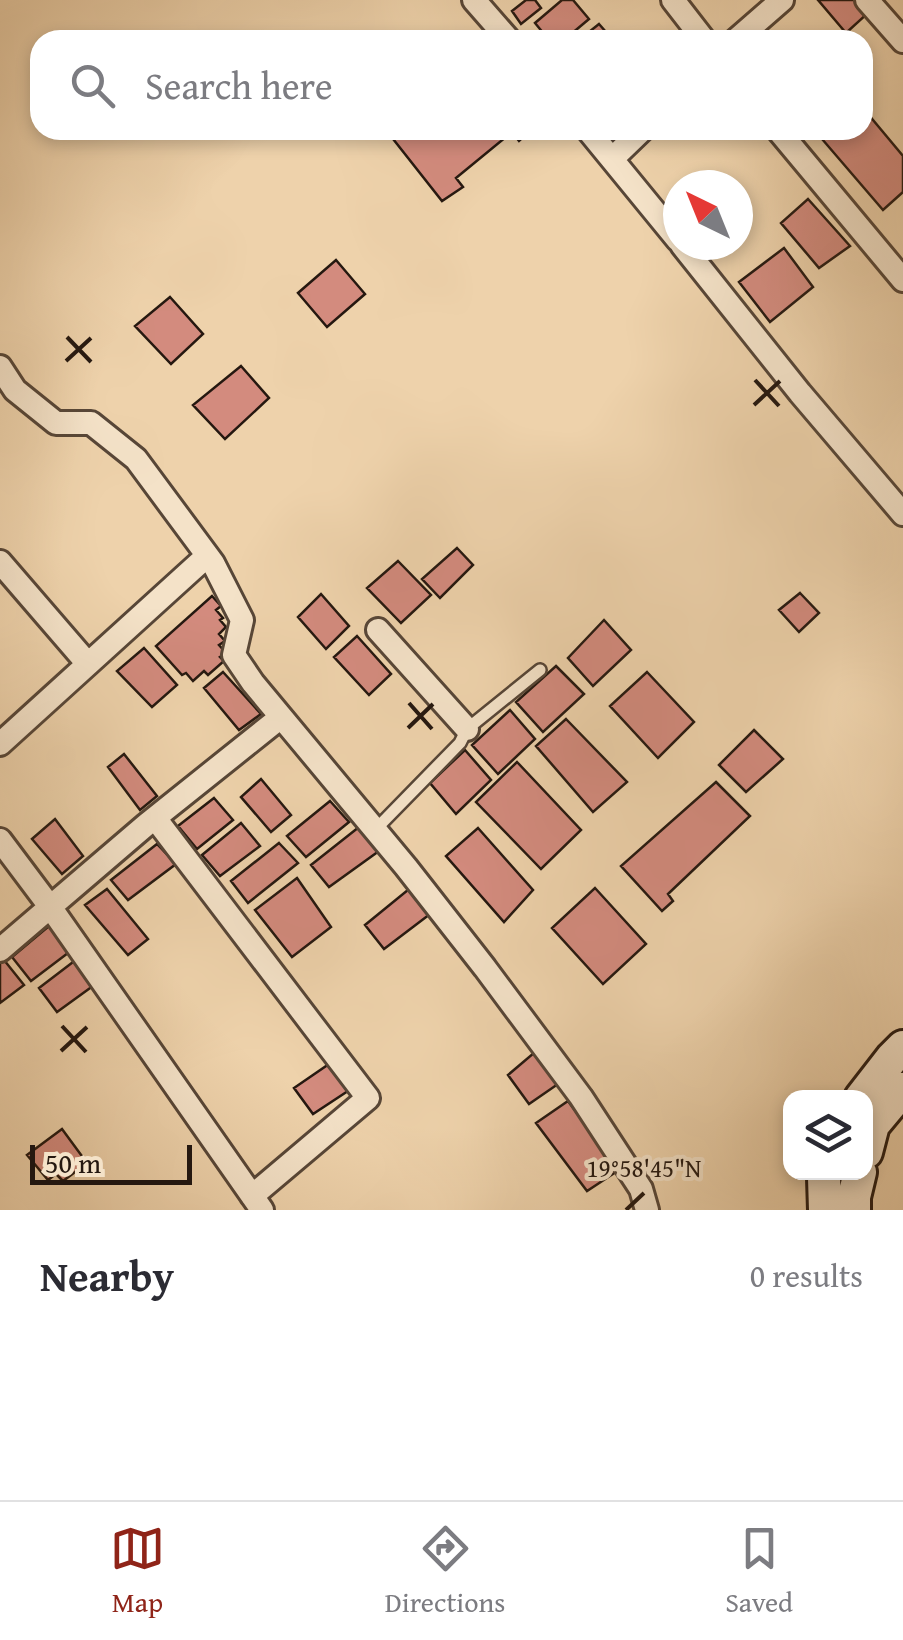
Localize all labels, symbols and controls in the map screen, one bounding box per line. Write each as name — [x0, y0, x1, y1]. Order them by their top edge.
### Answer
search box — [30, 30, 873, 140]
text: Search here — [145, 57, 333, 113]
icon: search — [65, 58, 120, 113]
north arrow — [663, 170, 753, 260]
map controls — [783, 1090, 873, 1180]
button: layers — [783, 1090, 873, 1180]
scale bar — [30, 1140, 192, 1184]
text: 50 m — [45, 1142, 101, 1183]
text: 19°58'45"N — [587, 1150, 701, 1186]
text: Nearby — [40, 1245, 174, 1306]
text: 0 results — [750, 1252, 863, 1299]
tab: Map — [110, 1521, 165, 1622]
tab: Directions — [385, 1521, 505, 1622]
tab: Saved — [725, 1521, 793, 1622]

